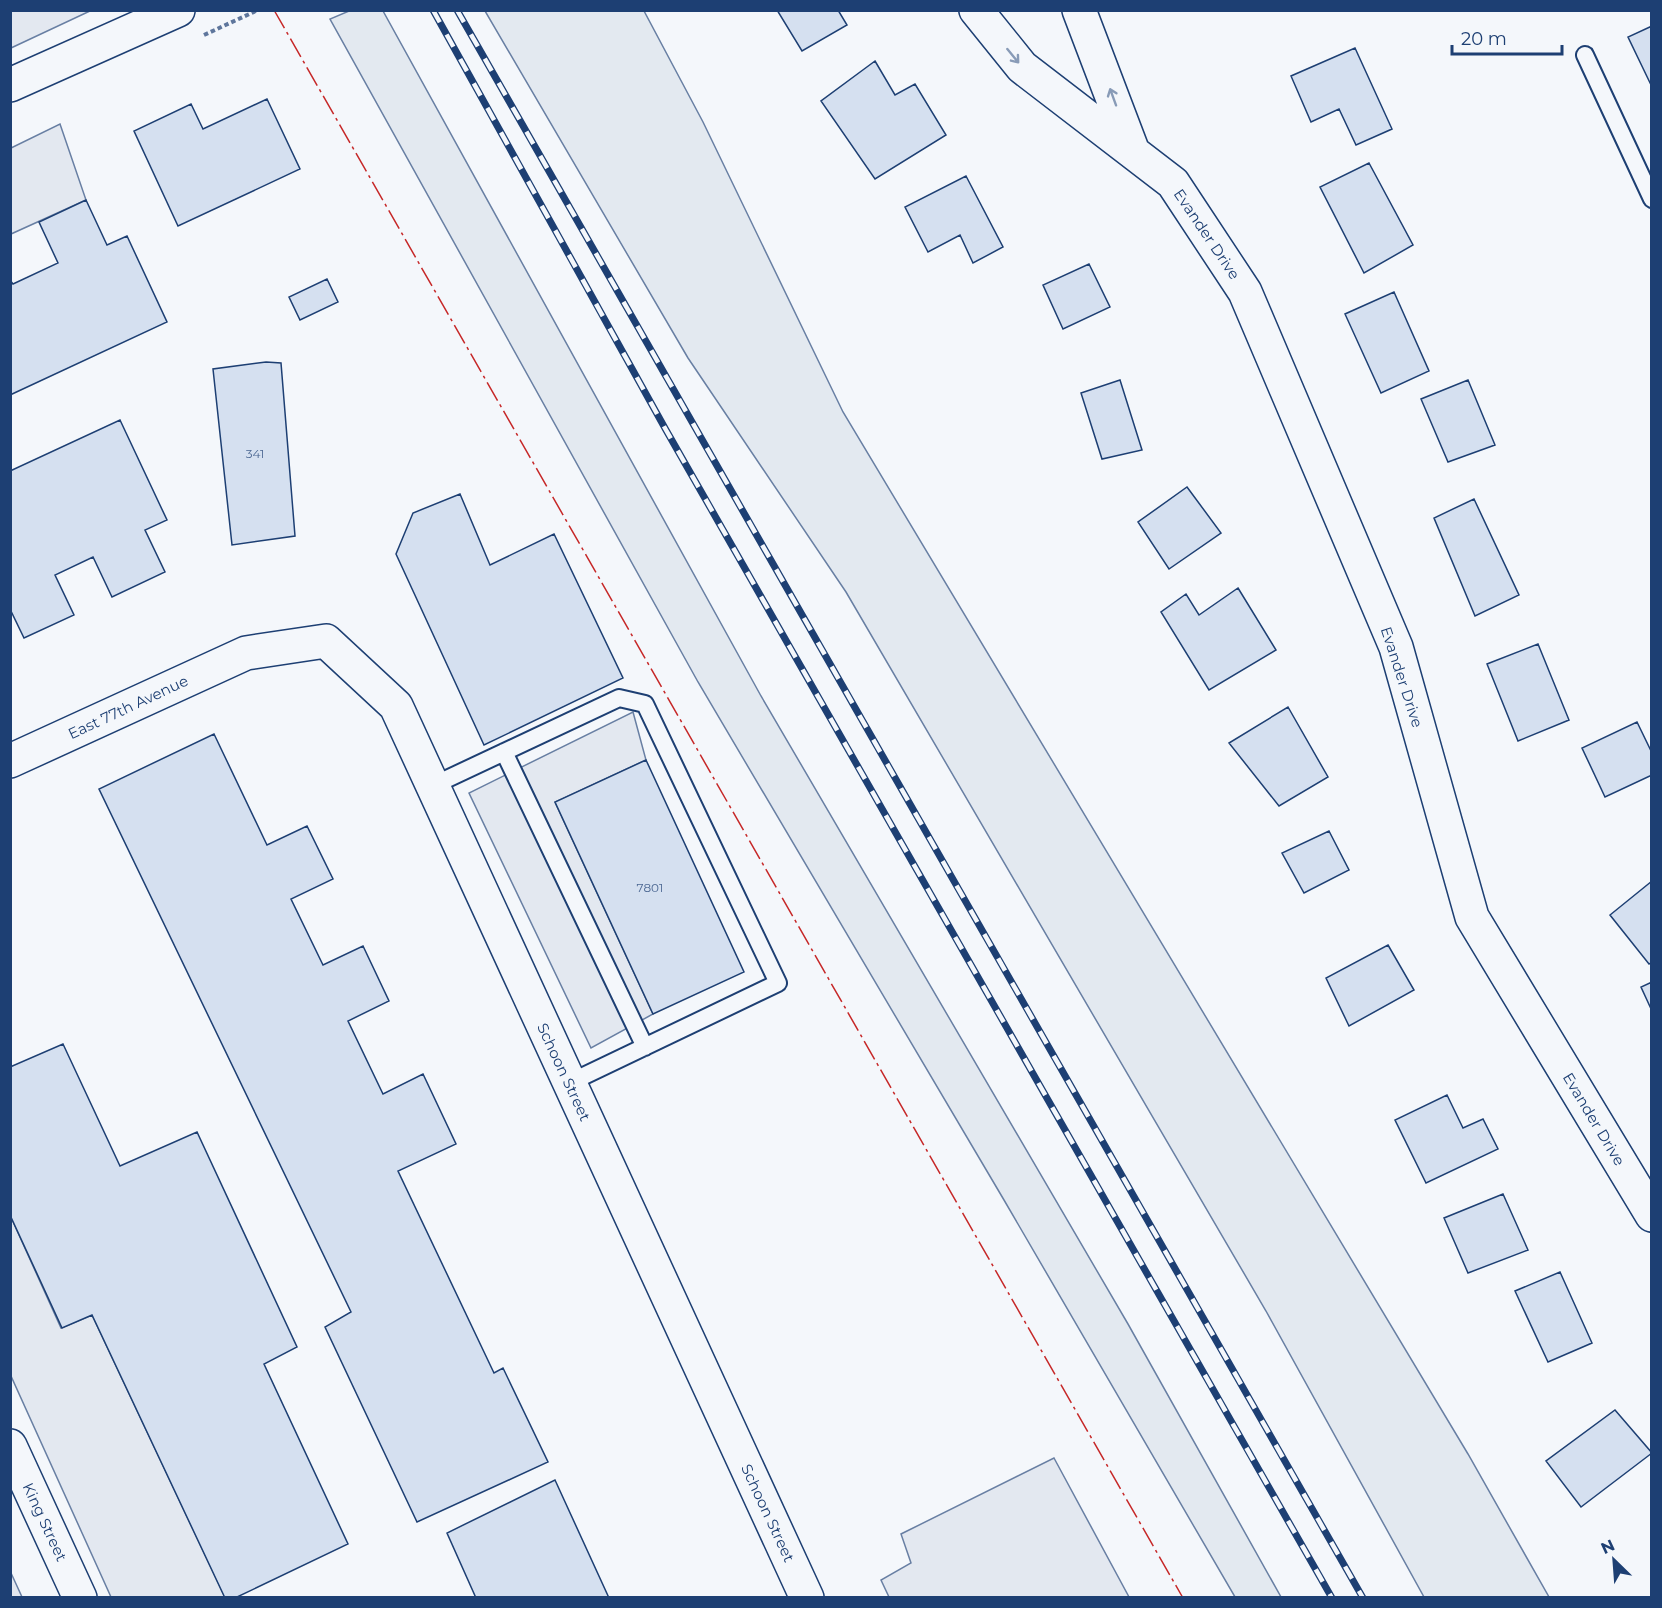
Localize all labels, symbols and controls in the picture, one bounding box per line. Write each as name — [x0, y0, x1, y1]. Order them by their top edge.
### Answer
scale bar — [1452, 18, 1562, 56]
text: 20 m — [1461, 28, 1507, 50]
one-way arrow — [1006, 48, 1019, 64]
one-way arrow — [1106, 88, 1117, 107]
street label: Evander Drive — [1170, 185, 1244, 283]
house number: 341 — [246, 446, 264, 461]
street label: Evander Drive — [1377, 624, 1427, 730]
street label: East 77th Avenue — [65, 671, 191, 743]
house number: 7801 — [637, 880, 663, 895]
street label: Schoon Street — [533, 1020, 595, 1124]
street label: Evander Drive — [1559, 1069, 1629, 1169]
street label: Schoon Street — [737, 1461, 799, 1565]
street label: King Street — [19, 1480, 71, 1564]
north arrow — [1584, 1530, 1644, 1590]
text: N — [1598, 1536, 1618, 1558]

